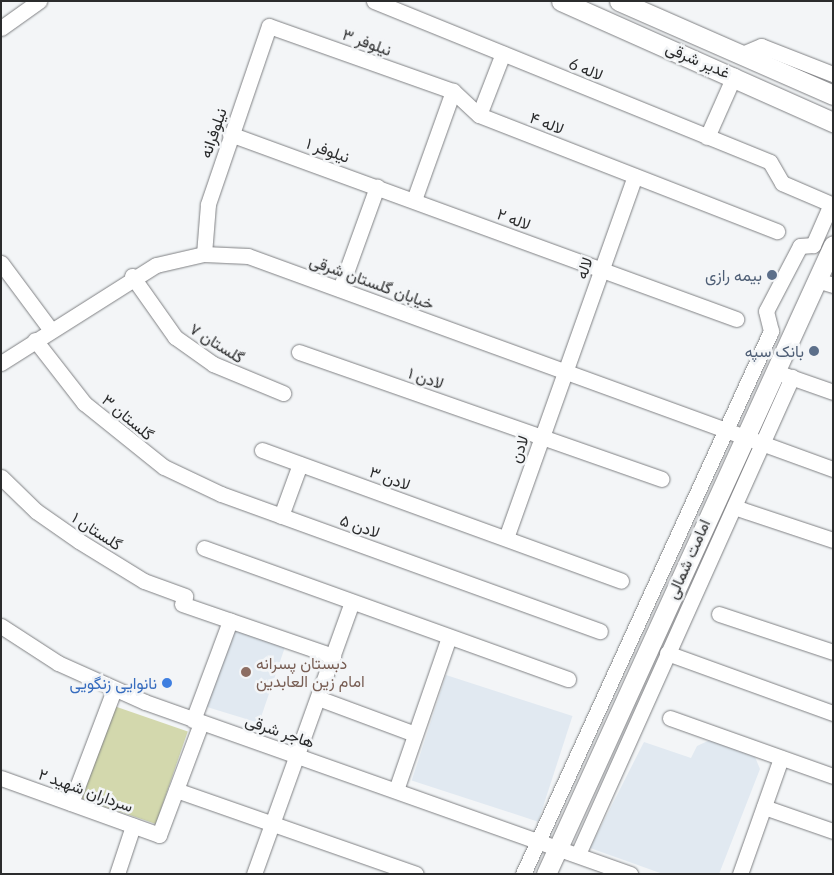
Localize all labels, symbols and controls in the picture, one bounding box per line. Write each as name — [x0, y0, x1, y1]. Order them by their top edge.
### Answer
street label: نیلوفر ۳ — [340, 24, 394, 60]
street label: غدیر شرقی — [663, 38, 733, 82]
street label: لاله 6 — [566, 53, 606, 85]
street label: نیلوفرانه — [196, 106, 230, 160]
street label: لاله ۴ — [527, 108, 567, 138]
street label: نیلوفر ۱ — [304, 133, 352, 167]
street label: لاله ۲ — [494, 204, 534, 234]
street label: خیابان گلستان شرقی — [307, 251, 437, 313]
street label: لاله — [571, 254, 597, 282]
place label: بیمه رازی — [705, 265, 762, 285]
marker: بیمه رازی — [766, 269, 778, 281]
street label: گلستان ۷ — [186, 319, 248, 367]
place label: بانک سپه — [745, 341, 804, 361]
marker: بانک سپه — [808, 345, 820, 357]
street label: لادن ۱ — [406, 363, 446, 393]
street label: گلستان ۳ — [98, 390, 158, 444]
street label: لادن — [505, 433, 533, 465]
street label: لادن ۳ — [367, 462, 413, 494]
street label: گلستان ۱ — [68, 508, 126, 554]
street label: لادن ۵ — [337, 510, 383, 542]
street label: امامت شمالی — [662, 516, 714, 602]
place label: دبستان پسرانه امام زین العابدین — [256, 653, 365, 691]
marker: دبستان پسرانه امام زین العابدین — [240, 666, 252, 678]
place label: نانوایی زنگویی — [69, 673, 157, 693]
marker: نانوایی زنگویی — [161, 677, 173, 689]
street label: هاجر شرقی — [243, 710, 317, 752]
street label: سرداران شهید ۲ — [36, 764, 136, 816]

